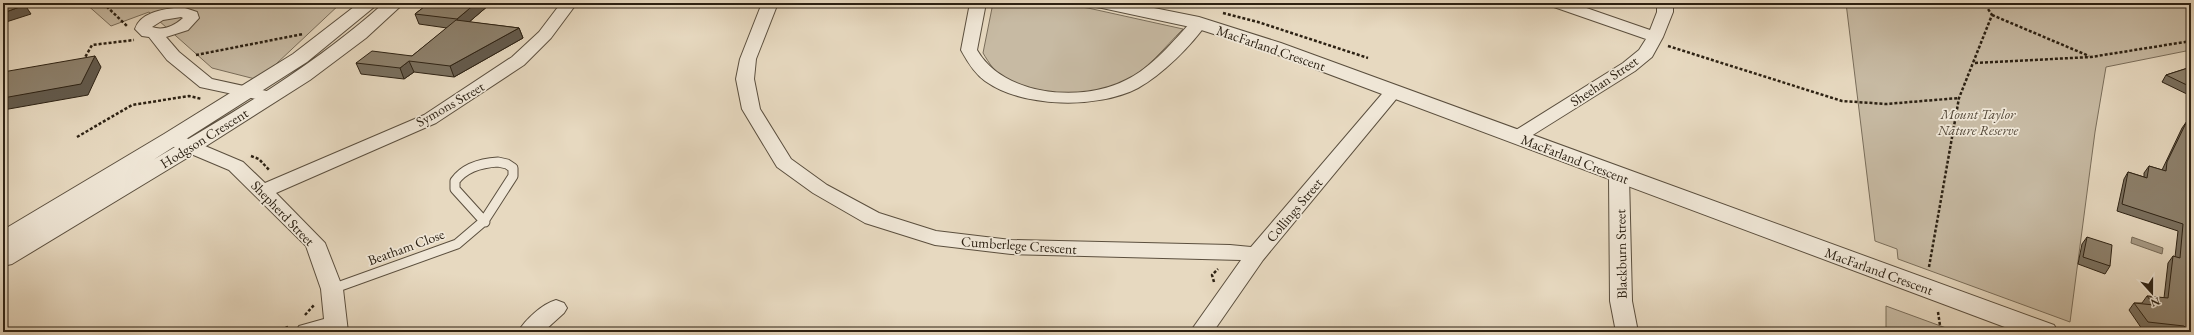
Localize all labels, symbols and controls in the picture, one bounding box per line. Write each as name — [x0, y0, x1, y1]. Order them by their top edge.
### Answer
street label: MacFarland Crescent — [1214, 21, 1328, 75]
street label: Sheehan Street — [1567, 51, 1642, 110]
street label: Symons Street — [413, 77, 488, 131]
street label: Hodgson Crescent — [157, 103, 252, 172]
park label: Mount Taylor Nature Reserve — [1937, 105, 2018, 139]
street label: MacFarland Crescent — [1519, 130, 1632, 188]
street label: Collings Street — [1262, 174, 1326, 246]
street label: Shepherd Street — [247, 176, 319, 250]
street label: Blackburn Street — [1611, 208, 1631, 299]
street label: Beatham Close — [365, 225, 447, 269]
street label: Cumberlege Crescent — [961, 232, 1078, 258]
street label: MacFarland Crescent — [1822, 243, 1936, 299]
north arrow — [2132, 273, 2172, 313]
text: N — [2149, 294, 2162, 311]

